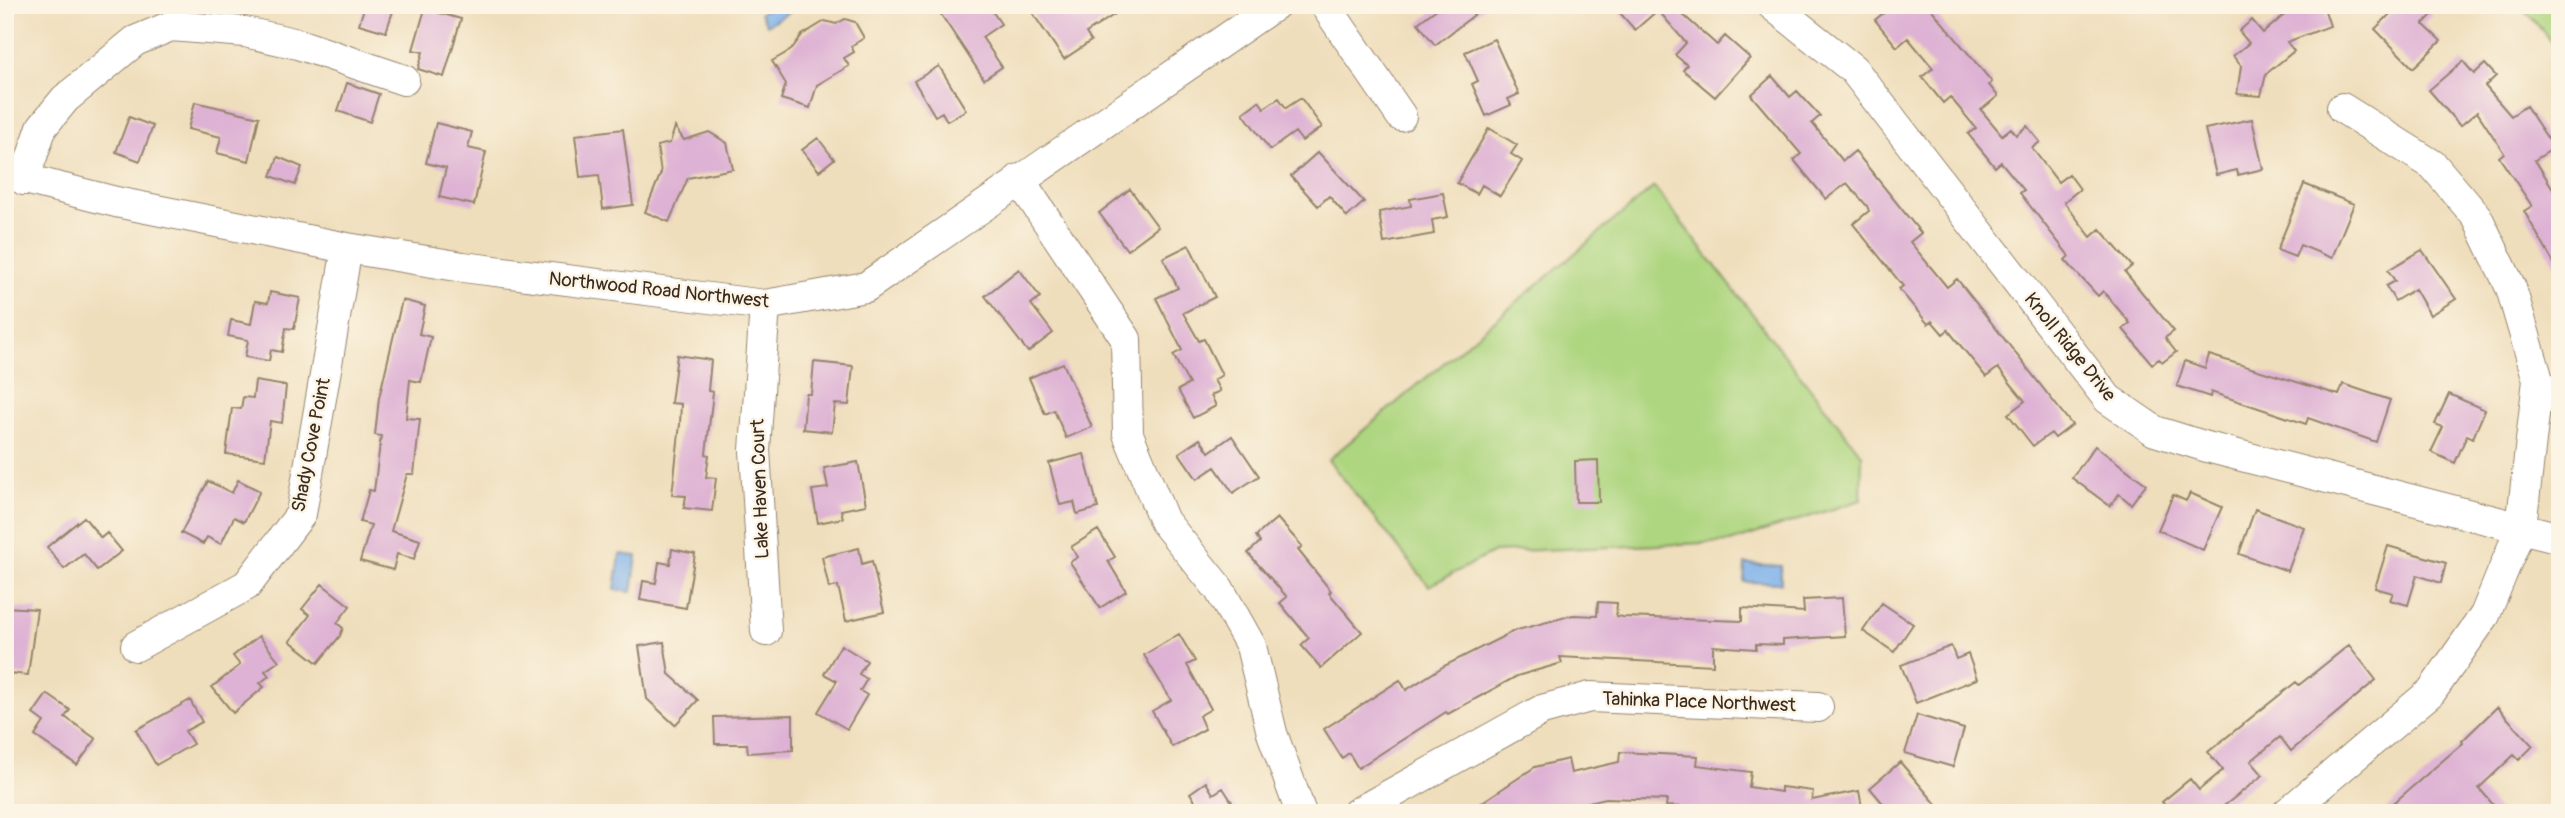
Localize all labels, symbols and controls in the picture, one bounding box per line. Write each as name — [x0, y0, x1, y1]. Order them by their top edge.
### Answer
street label: Northwood Road Northwest — [548, 266, 771, 314]
street label: Knoll Ridge Drive — [2019, 288, 2122, 407]
street label: Shady Cove Point — [286, 375, 336, 514]
street label: Lake Haven Court — [746, 418, 774, 559]
street label: Tahinka Place Northwest — [1602, 687, 1797, 717]

